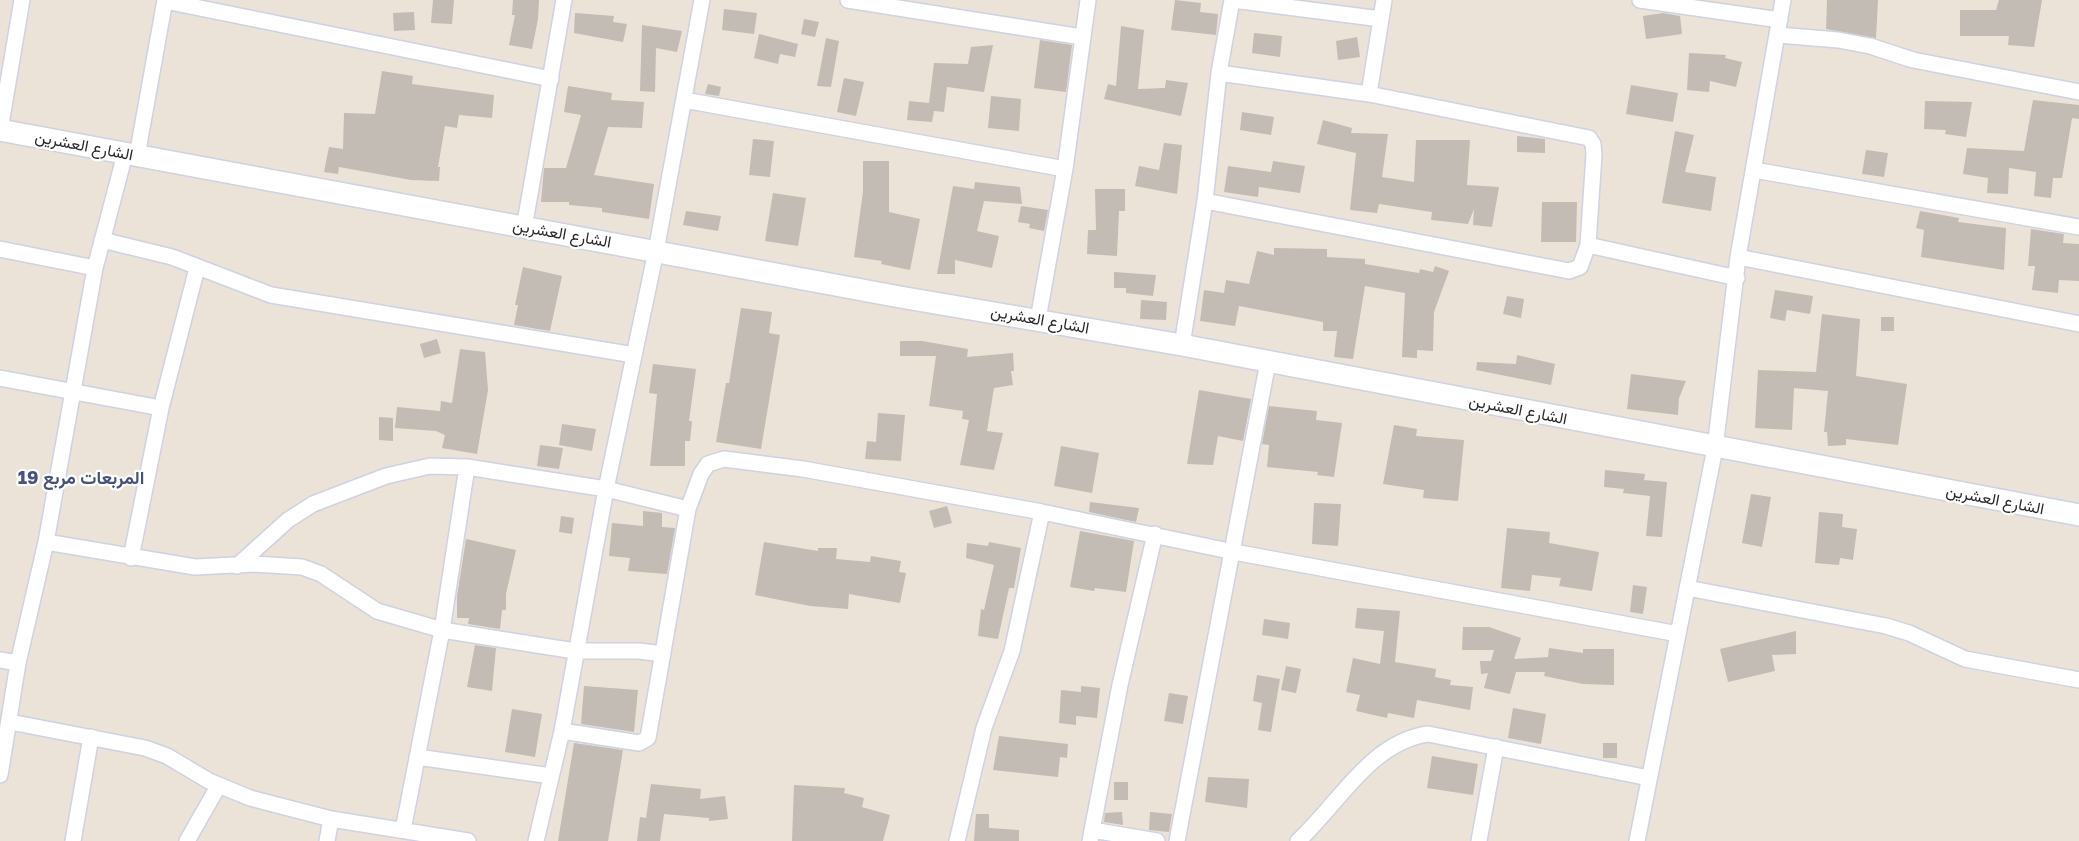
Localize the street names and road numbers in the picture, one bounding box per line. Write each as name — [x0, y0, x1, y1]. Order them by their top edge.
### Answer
street label: الشارع العشرين — [33, 127, 135, 165]
street label: الشارع العشرين — [511, 216, 613, 252]
street label: الشارع العشرين — [989, 302, 1091, 338]
street label: الشارع العشرين — [1467, 391, 1569, 429]
street label: الشارع العشرين — [1944, 481, 2046, 519]

